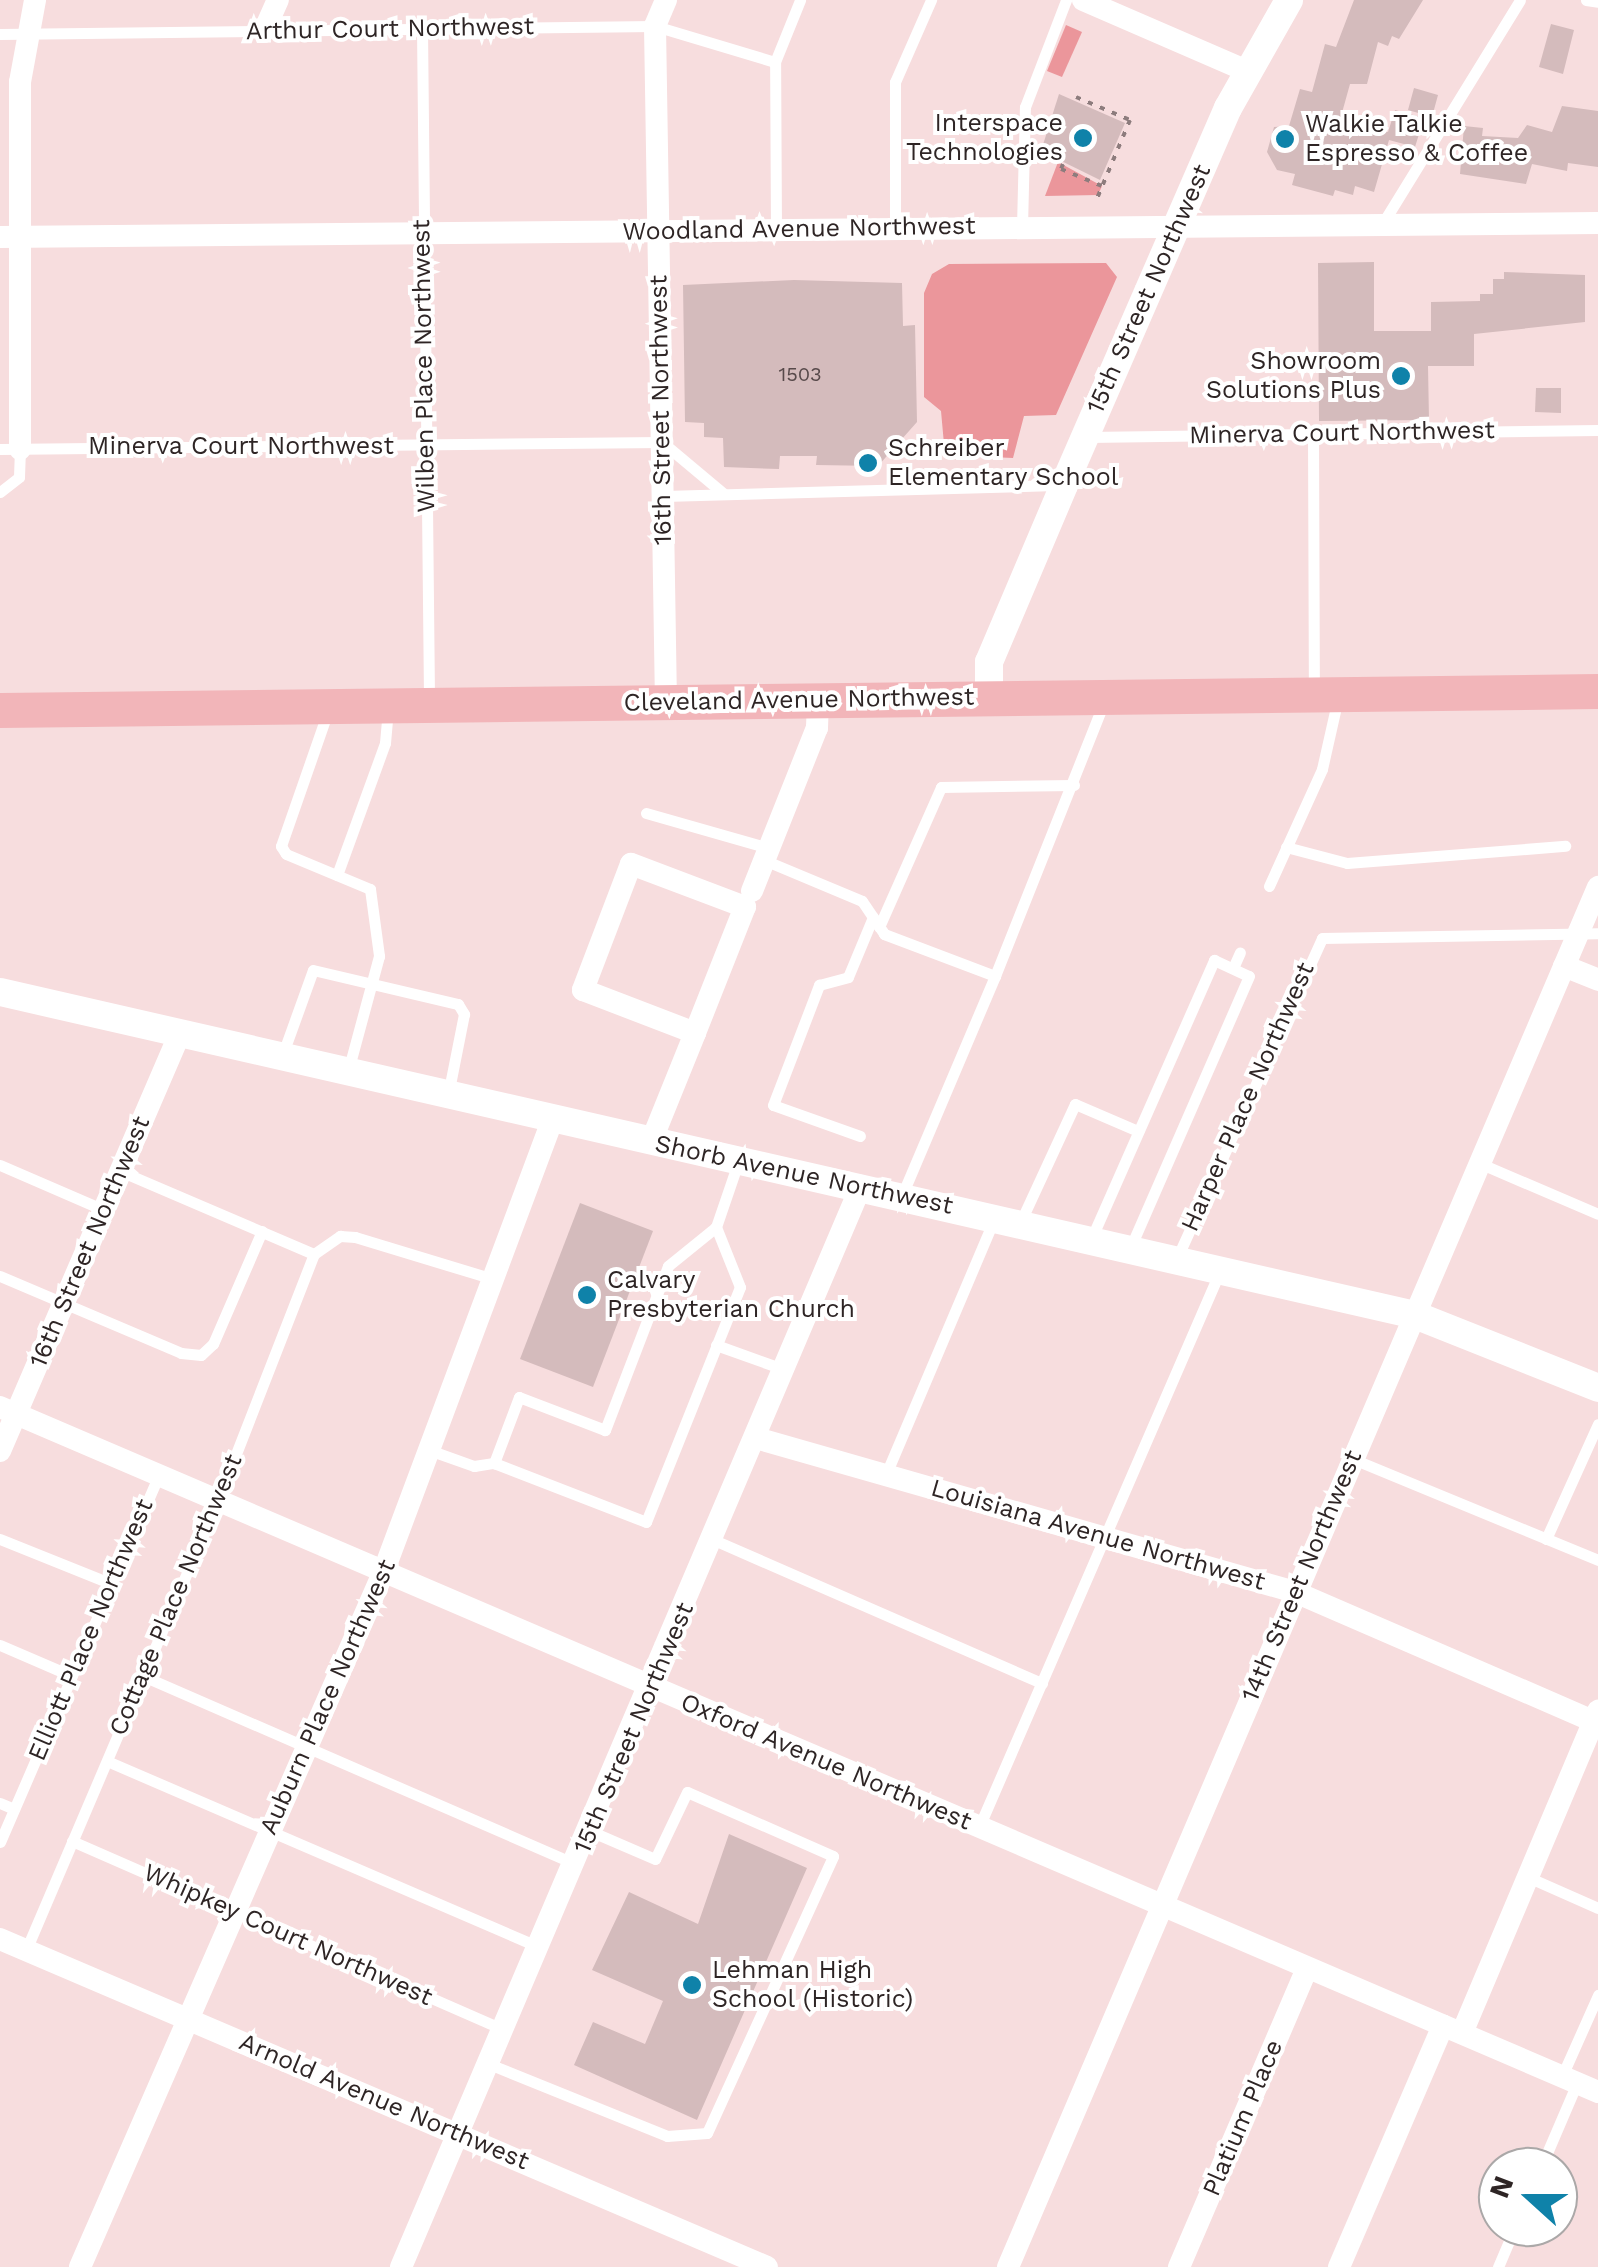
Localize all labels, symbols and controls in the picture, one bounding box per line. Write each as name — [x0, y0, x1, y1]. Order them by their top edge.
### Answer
street label: Arthur Court Northwest — [245, 11, 535, 47]
place label: Interspace Technologies — [906, 109, 1063, 168]
place label: Walkie Talkie Espresso & Coffee — [1305, 110, 1528, 169]
marker: Interspace Technologies — [1072, 127, 1094, 149]
marker: Walkie Talkie Espresso & Coffee — [1274, 128, 1296, 150]
street label: 15th Street Northwest — [1080, 160, 1218, 418]
street label: Woodland Avenue Northwest — [622, 211, 976, 247]
street label: Wilben Place Northwest — [406, 219, 442, 513]
street label: 16th Street Northwest — [644, 275, 678, 545]
place label: Showroom Solutions Plus — [1206, 347, 1381, 406]
house number: 1503 — [778, 362, 822, 386]
marker: Showroom Solutions Plus — [1390, 365, 1412, 387]
street label: Minerva Court Northwest — [1189, 415, 1495, 451]
street label: Minerva Court Northwest — [88, 431, 394, 461]
place label: Schreiber Elementary School — [888, 434, 1119, 493]
marker: Schreiber Elementary School — [857, 452, 879, 474]
street label: Cleveland Avenue Northwest — [623, 682, 975, 718]
street label: Harper Place Northwest — [1175, 957, 1321, 1237]
street label: 16th Street Northwest — [23, 1112, 157, 1372]
street label: Shorb Avenue Northwest — [652, 1129, 956, 1221]
place label: Calvary Presbyterian Church — [607, 1266, 855, 1325]
marker: Calvary Presbyterian Church — [576, 1284, 598, 1306]
street label: 14th Street Northwest — [1235, 1446, 1369, 1706]
street label: Cottage Place Northwest — [103, 1450, 249, 1740]
street label: Louisiana Avenue Northwest — [927, 1473, 1269, 1597]
street label: Elliott Place Northwest — [22, 1495, 160, 1765]
street label: Auburn Place Northwest — [254, 1555, 402, 1839]
street label: 15th Street Northwest — [568, 1598, 700, 1858]
street label: Oxford Avenue Northwest — [676, 1687, 976, 1837]
street label: Whipkey Court Northwest — [139, 1857, 437, 2013]
place label: Lehman High School (Historic) — [712, 1956, 914, 2015]
marker: Lehman High School (Historic) — [681, 1974, 703, 1996]
street label: Arnold Avenue Northwest — [234, 2027, 534, 2177]
street label: Platium Place — [1197, 2035, 1289, 2201]
north arrow — [1478, 2147, 1578, 2247]
text: N — [1482, 2171, 1521, 2202]

